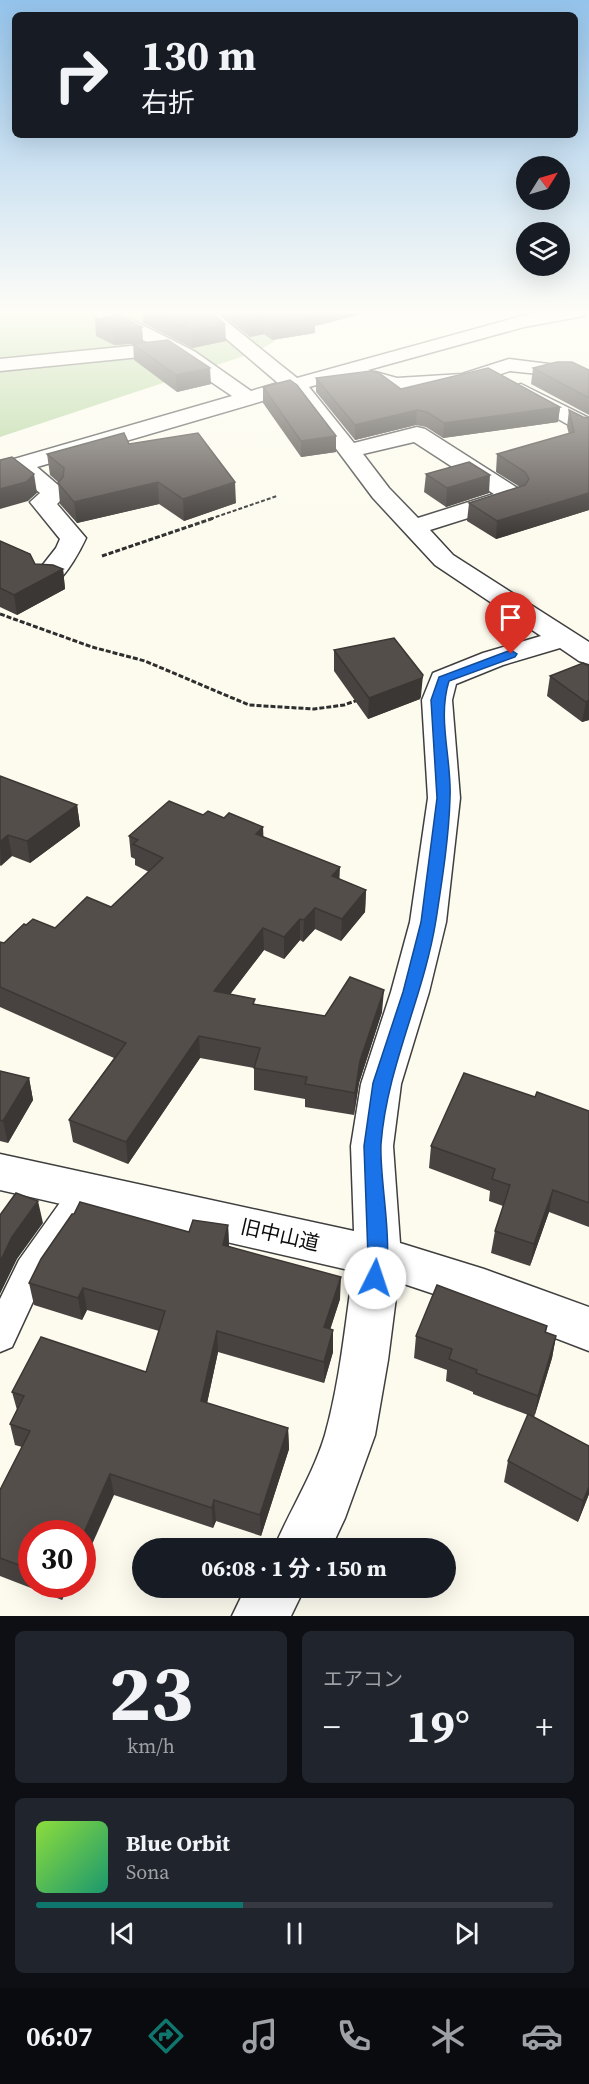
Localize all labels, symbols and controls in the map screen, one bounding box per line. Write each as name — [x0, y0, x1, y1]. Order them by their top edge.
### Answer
text: 130 m — [141, 26, 256, 84]
icon: right — [42, 36, 120, 114]
text: 右折 — [141, 84, 195, 121]
north arrow — [516, 156, 570, 210]
map controls — [516, 156, 570, 276]
button: layers — [516, 222, 570, 276]
pin — [485, 592, 536, 654]
icon: arrive — [494, 601, 527, 634]
street label: 旧中山道 — [238, 1212, 322, 1258]
position arrow — [343, 1246, 407, 1310]
speed limit sign: 30 — [18, 1520, 96, 1598]
text: 06:08 · 1 分 · 150 m — [201, 1553, 387, 1583]
text: 23 — [109, 1639, 193, 1746]
text: エアコン — [323, 1665, 403, 1693]
text: 19° — [406, 1695, 470, 1757]
text: − — [323, 1704, 341, 1749]
text: + — [535, 1704, 553, 1749]
text: km/h — [127, 1732, 175, 1760]
text: Blue Orbit — [126, 1828, 230, 1858]
text: Sona — [126, 1858, 170, 1886]
icon: previous — [106, 1917, 139, 1950]
icon: pause — [278, 1917, 311, 1950]
icon: next — [450, 1917, 483, 1950]
icon: directions — [145, 2015, 187, 2057]
icon: music — [239, 2015, 281, 2057]
icon: phone — [333, 2015, 375, 2057]
icon: climate — [427, 2015, 469, 2057]
icon: car — [521, 2015, 563, 2057]
text: 06:07 — [26, 2018, 93, 2055]

